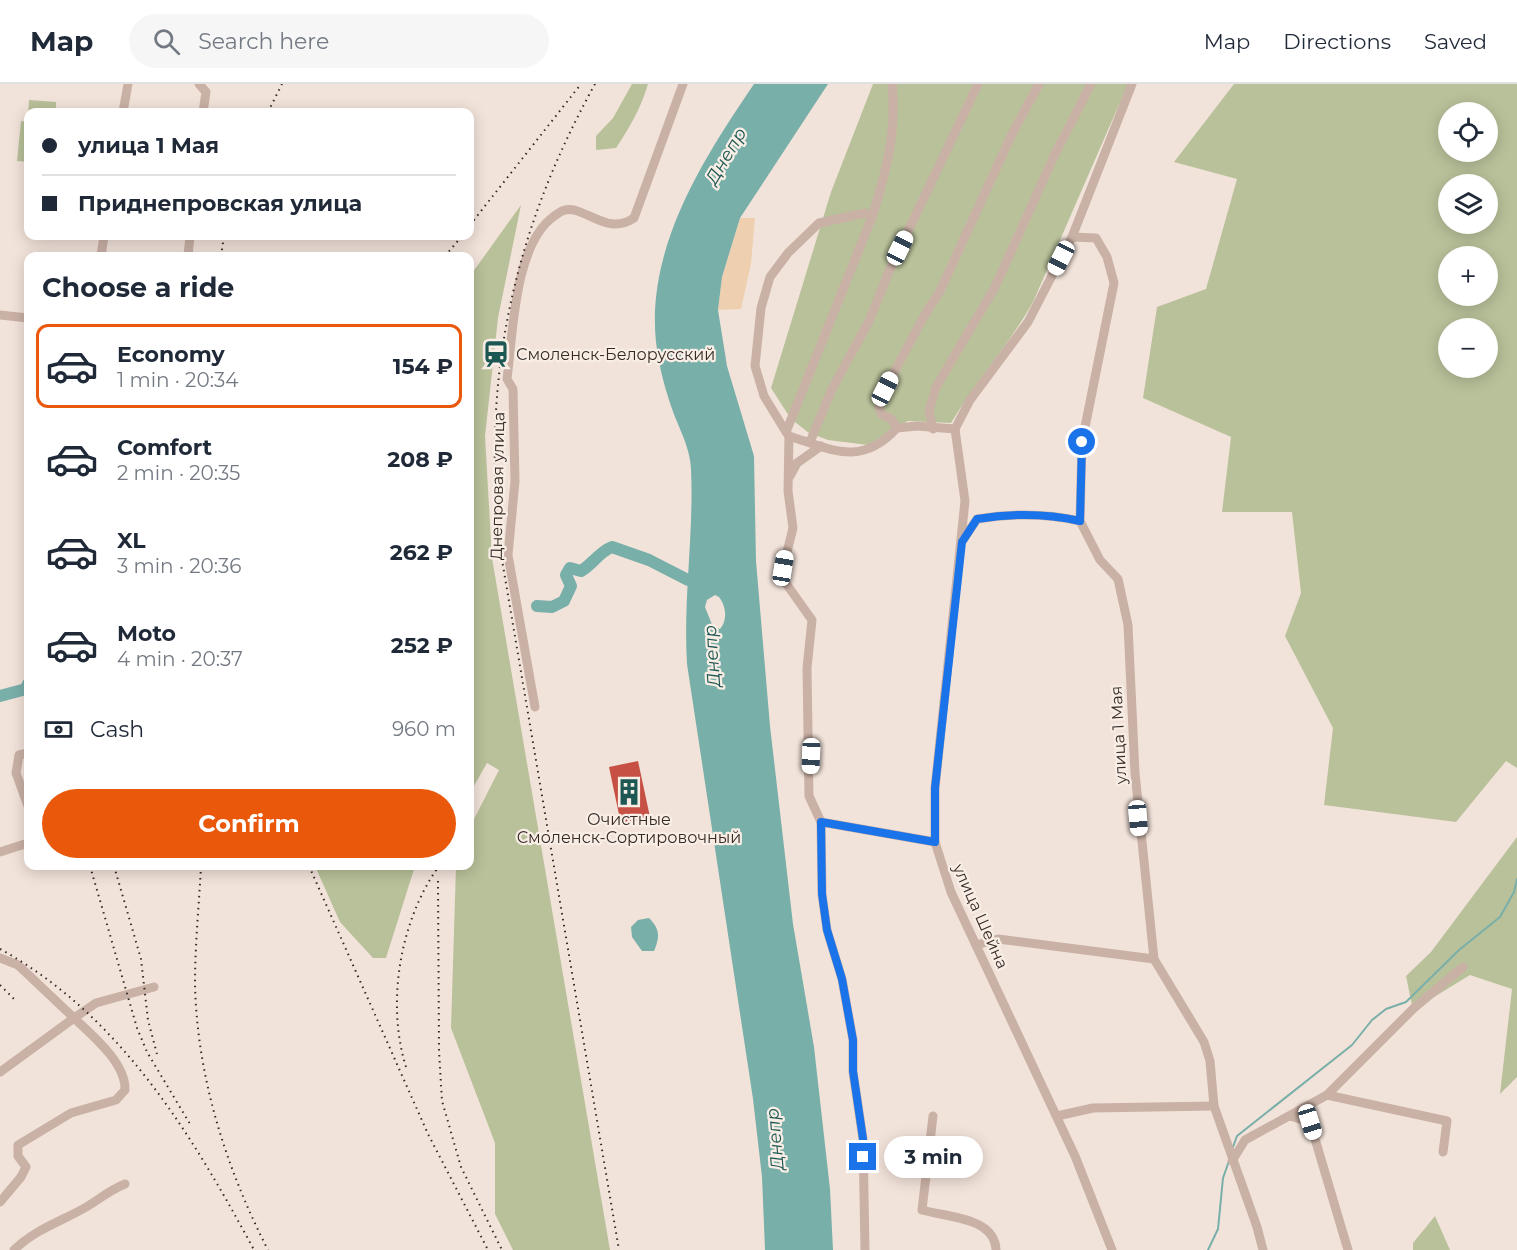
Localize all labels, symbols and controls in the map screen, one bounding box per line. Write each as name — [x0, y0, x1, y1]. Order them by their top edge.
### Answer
search box — [129, 14, 549, 68]
text: Map — [30, 24, 93, 58]
icon: search — [150, 25, 183, 58]
text: Search here — [198, 28, 329, 55]
text: Map — [1204, 29, 1250, 54]
text: Directions — [1283, 29, 1391, 54]
text: Saved — [1424, 29, 1487, 54]
map controls — [1438, 102, 1498, 378]
button: locate — [1438, 102, 1498, 162]
water label: Днепр — [700, 124, 751, 190]
text: улица 1 Мая — [78, 132, 219, 159]
button: layers — [1438, 174, 1498, 234]
text: Приднепровская улица — [78, 190, 362, 217]
car — [884, 228, 916, 268]
car — [1045, 238, 1077, 278]
button: + — [1438, 246, 1498, 306]
text: Choose a ride — [42, 271, 234, 304]
button: − — [1438, 318, 1498, 378]
icon: car — [45, 339, 99, 393]
station icon: Смоленск-Белорусский — [481, 339, 511, 369]
text: Economy — [117, 341, 225, 368]
place label: Смоленск-Белорусский — [516, 345, 715, 364]
text: 154 ₽ — [393, 353, 453, 380]
text: 1 min · 20:34 — [117, 368, 238, 392]
car — [869, 369, 901, 409]
street label: Днепровая улица — [487, 412, 508, 560]
route start — [1068, 428, 1095, 455]
icon: car — [45, 432, 99, 486]
text: Comfort — [117, 434, 212, 461]
text: 208 ₽ — [387, 446, 453, 473]
text: 2 min · 20:35 — [117, 461, 240, 485]
icon: car — [45, 525, 99, 579]
text: XL — [117, 527, 146, 554]
text: 262 ₽ — [390, 539, 453, 566]
car — [771, 549, 795, 587]
text: 3 min · 20:36 — [117, 554, 241, 578]
icon: car — [45, 618, 99, 672]
text: Moto — [117, 620, 176, 647]
water label: Днепр — [699, 624, 725, 690]
text: 252 ₽ — [391, 632, 453, 659]
text: 4 min · 20:37 — [117, 647, 243, 671]
street label: улица 1 Мая — [1106, 685, 1131, 786]
icon: cash — [42, 713, 75, 746]
text: Cash — [90, 716, 144, 743]
text: 960 m — [392, 717, 456, 741]
car — [801, 738, 821, 774]
building icon: Очистные Смоленск-Сортировочный — [614, 777, 644, 807]
button: Confirm — [42, 789, 456, 858]
car — [1127, 799, 1149, 837]
place label: Очистные Смоленск-Сортировочный — [517, 810, 741, 847]
street label: улица Шейна — [949, 860, 1012, 972]
car — [1296, 1102, 1324, 1142]
water label: Днепр — [761, 1107, 789, 1173]
callout: 3 min — [884, 1136, 983, 1178]
route end — [849, 1143, 876, 1170]
text: 3 min — [904, 1145, 963, 1169]

